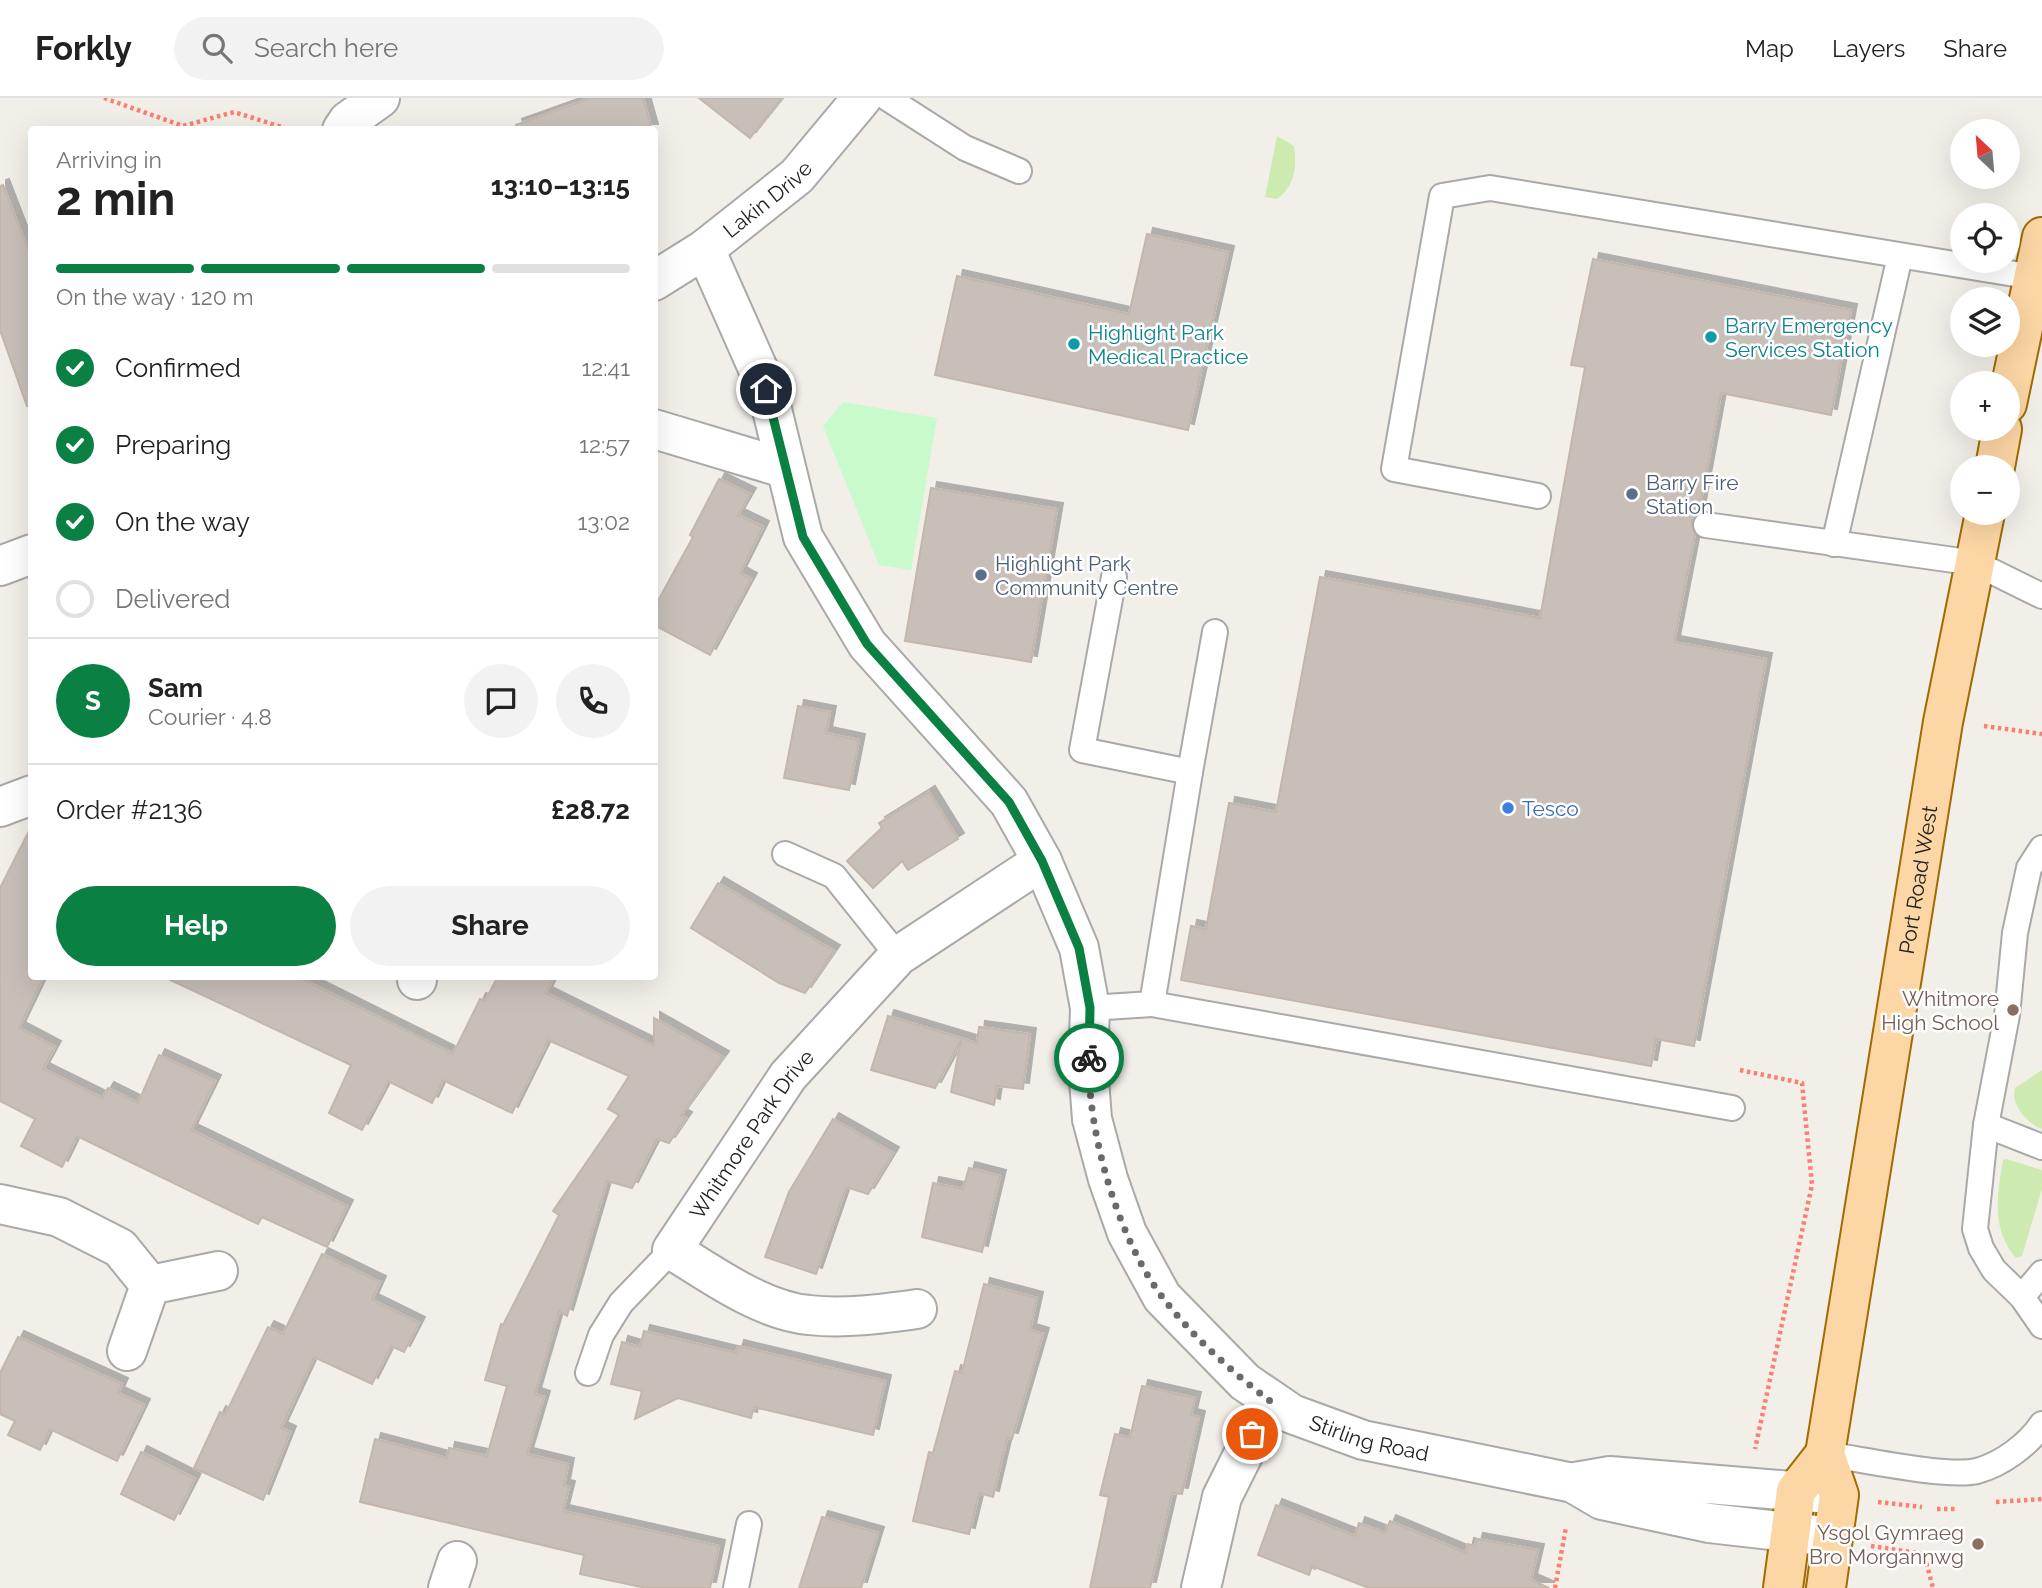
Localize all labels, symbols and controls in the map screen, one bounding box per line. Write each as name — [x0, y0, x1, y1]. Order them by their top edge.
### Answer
search box — [174, 17, 664, 80]
text: Forkly — [35, 29, 132, 68]
icon: search — [198, 29, 236, 67]
text: Search here — [254, 33, 398, 63]
text: Map — [1745, 34, 1794, 63]
text: Layers — [1832, 34, 1905, 63]
text: Share — [1943, 34, 2007, 63]
north arrow — [1950, 119, 2020, 189]
map controls — [1950, 119, 2020, 525]
text: Arriving in — [56, 146, 162, 173]
street label: Lakin Drive — [718, 156, 817, 242]
text: 13:10–13:15 — [491, 171, 630, 201]
text: 2 min — [56, 172, 175, 226]
button: locate — [1950, 203, 2020, 273]
text: On the way · 120 m — [56, 283, 254, 310]
button: layers — [1950, 287, 2020, 357]
place label: Barry Emergency Services Station — [1725, 313, 1893, 362]
place label: Highlight Park Medical Practice — [1088, 320, 1248, 369]
marker: Barry Emergency Services Station — [1703, 329, 1719, 345]
marker: Highlight Park Medical Practice — [1066, 336, 1082, 352]
icon: check — [56, 349, 94, 387]
text: Confirmed — [115, 353, 241, 383]
text: 12:41 — [581, 354, 630, 381]
pin — [736, 359, 796, 419]
icon: home — [747, 370, 785, 408]
button: + — [1950, 371, 2020, 441]
icon: check — [56, 426, 94, 464]
text: Preparing — [115, 430, 231, 460]
text: 12:57 — [579, 431, 630, 458]
button: − — [1950, 455, 2020, 525]
place label: Barry Fire Station — [1646, 470, 1739, 519]
marker: Barry Fire Station — [1624, 486, 1640, 502]
icon: check — [56, 503, 94, 541]
text: On the way — [115, 507, 250, 537]
text: 13:02 — [577, 508, 630, 535]
place label: Highlight Park Community Centre — [995, 551, 1178, 600]
marker: Highlight Park Community Centre — [973, 567, 989, 583]
text: Delivered — [115, 584, 230, 614]
button: chat — [464, 664, 538, 738]
button: phone — [556, 664, 630, 738]
text: Sam — [148, 673, 203, 703]
text: S — [85, 686, 101, 716]
text: Courier · 4.8 — [148, 703, 272, 730]
text: Order #2136 — [56, 795, 203, 825]
text: £28.72 — [551, 795, 630, 825]
place label: Tesco — [1522, 796, 1579, 821]
marker: Tesco — [1500, 800, 1516, 816]
street label: Port Road West — [1893, 803, 1942, 956]
button: Help — [56, 886, 336, 966]
button: Share — [350, 886, 630, 966]
place label: Whitmore High School — [1881, 986, 1999, 1035]
marker: Whitmore High School — [2005, 1002, 2021, 1018]
courier — [1054, 1023, 1124, 1093]
icon: bike — [1070, 1039, 1108, 1077]
street label: Whitmore Park Drive — [684, 1044, 819, 1224]
pin — [1222, 1404, 1282, 1464]
street label: Stirling Road — [1306, 1409, 1431, 1466]
icon: bag — [1233, 1415, 1271, 1453]
place label: Ysgol Gymraeg Bro Morgannwg — [1809, 1520, 1964, 1569]
marker: Ysgol Gymraeg Bro Morgannwg — [1970, 1536, 1986, 1552]

